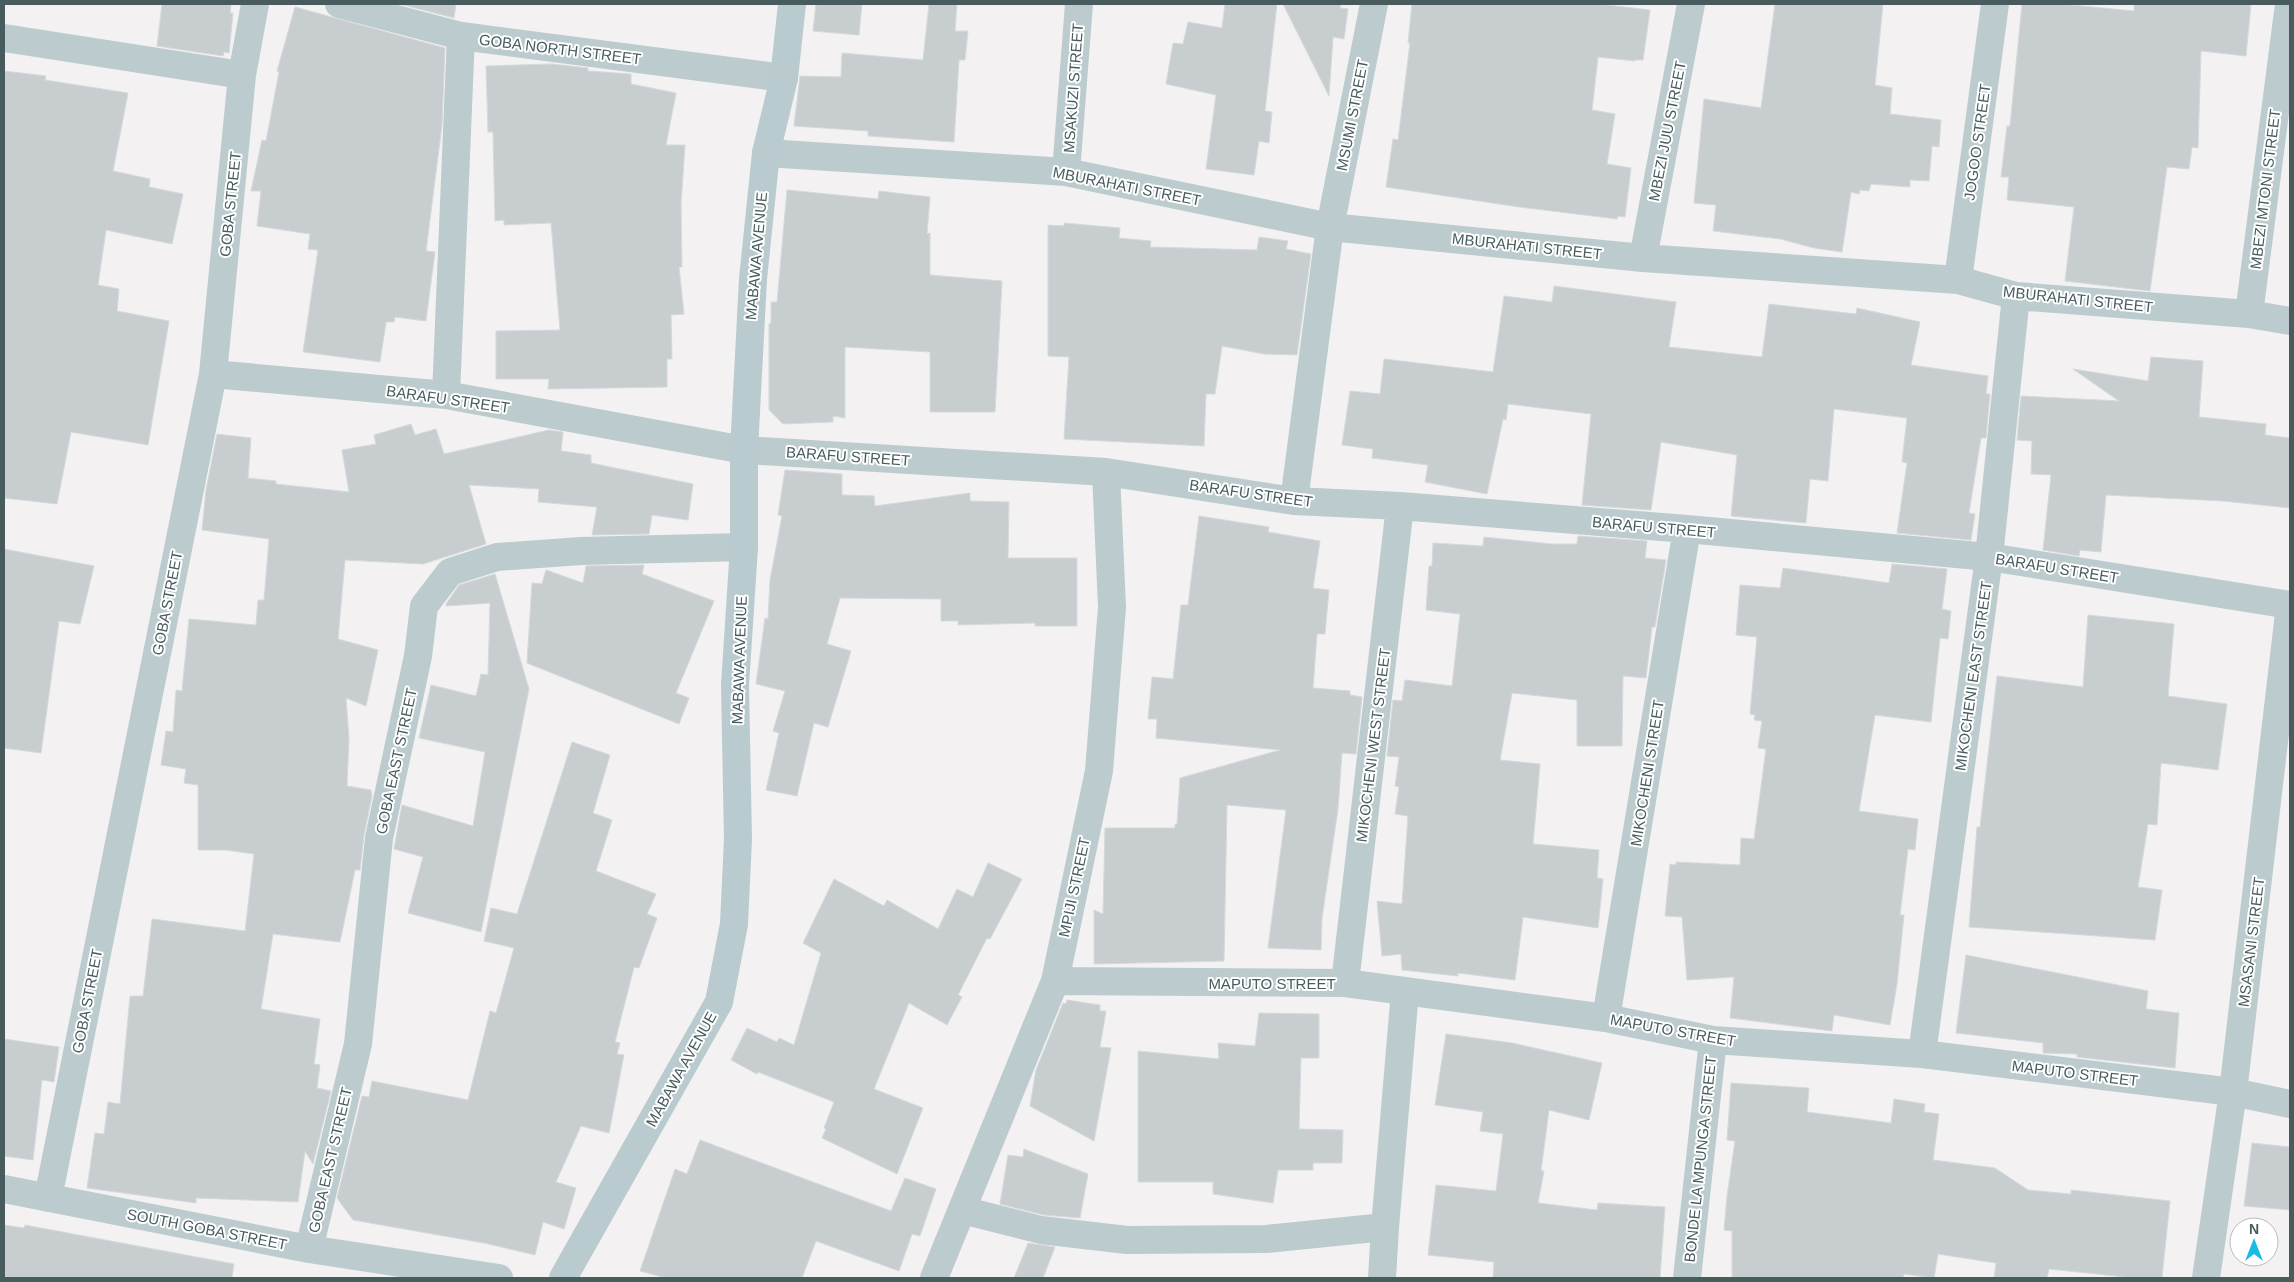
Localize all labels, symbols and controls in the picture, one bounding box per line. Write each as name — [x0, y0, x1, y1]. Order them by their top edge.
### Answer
street label: MSAKUZI STREET — [1060, 23, 1086, 153]
street label: GOBA NORTH STREET — [478, 31, 642, 67]
street label: MSUMI STREET — [1333, 58, 1371, 172]
street label: MBEZI JUU STREET — [1645, 59, 1689, 203]
street label: JOGOO STREET — [1960, 83, 1994, 201]
street label: MBEZI MTONI STREET — [2247, 108, 2283, 270]
street label: GOBA STREET — [216, 150, 244, 258]
street label: MBURAHATI STREET — [1051, 163, 1203, 209]
street label: MABAWA AVENUE — [742, 191, 770, 321]
street label: MBURAHATI STREET — [1451, 230, 1603, 262]
street label: MBURAHATI STREET — [2002, 283, 2154, 315]
street label: BARAFU STREET — [385, 382, 511, 416]
street label: BARAFU STREET — [785, 443, 911, 469]
street label: BARAFU STREET — [1188, 476, 1314, 510]
street label: BARAFU STREET — [1591, 513, 1717, 541]
street label: GOBA STREET — [149, 549, 185, 657]
street label: BARAFU STREET — [1994, 550, 2120, 586]
street label: MIKOCHENI EAST STREET — [1951, 580, 1995, 772]
street label: MABAWA AVENUE — [728, 595, 750, 725]
street label: MIKOCHENI WEST STREET — [1353, 647, 1393, 843]
street label: GOBA EAST STREET — [372, 686, 420, 836]
street label: MIKOCHENI STREET — [1627, 698, 1667, 848]
street label: MPIJI STREET — [1055, 836, 1093, 938]
street label: MSASANI STREET — [2235, 876, 2267, 1008]
street label: GOBA STREET — [69, 947, 105, 1055]
street label: MAPUTO STREET — [1208, 975, 1336, 992]
street label: MABAWA AVENUE — [642, 1009, 720, 1129]
street label: MAPUTO STREET — [1609, 1011, 1737, 1049]
street label: BONDE LA MPUNGA STREET — [1681, 1055, 1719, 1263]
street label: MAPUTO STREET — [2011, 1057, 2139, 1089]
street label: GOBA EAST STREET — [305, 1086, 355, 1234]
street label: SOUTH GOBA STREET — [126, 1205, 288, 1253]
north arrow — [2229, 1217, 2279, 1267]
text: N — [2249, 1221, 2259, 1237]

